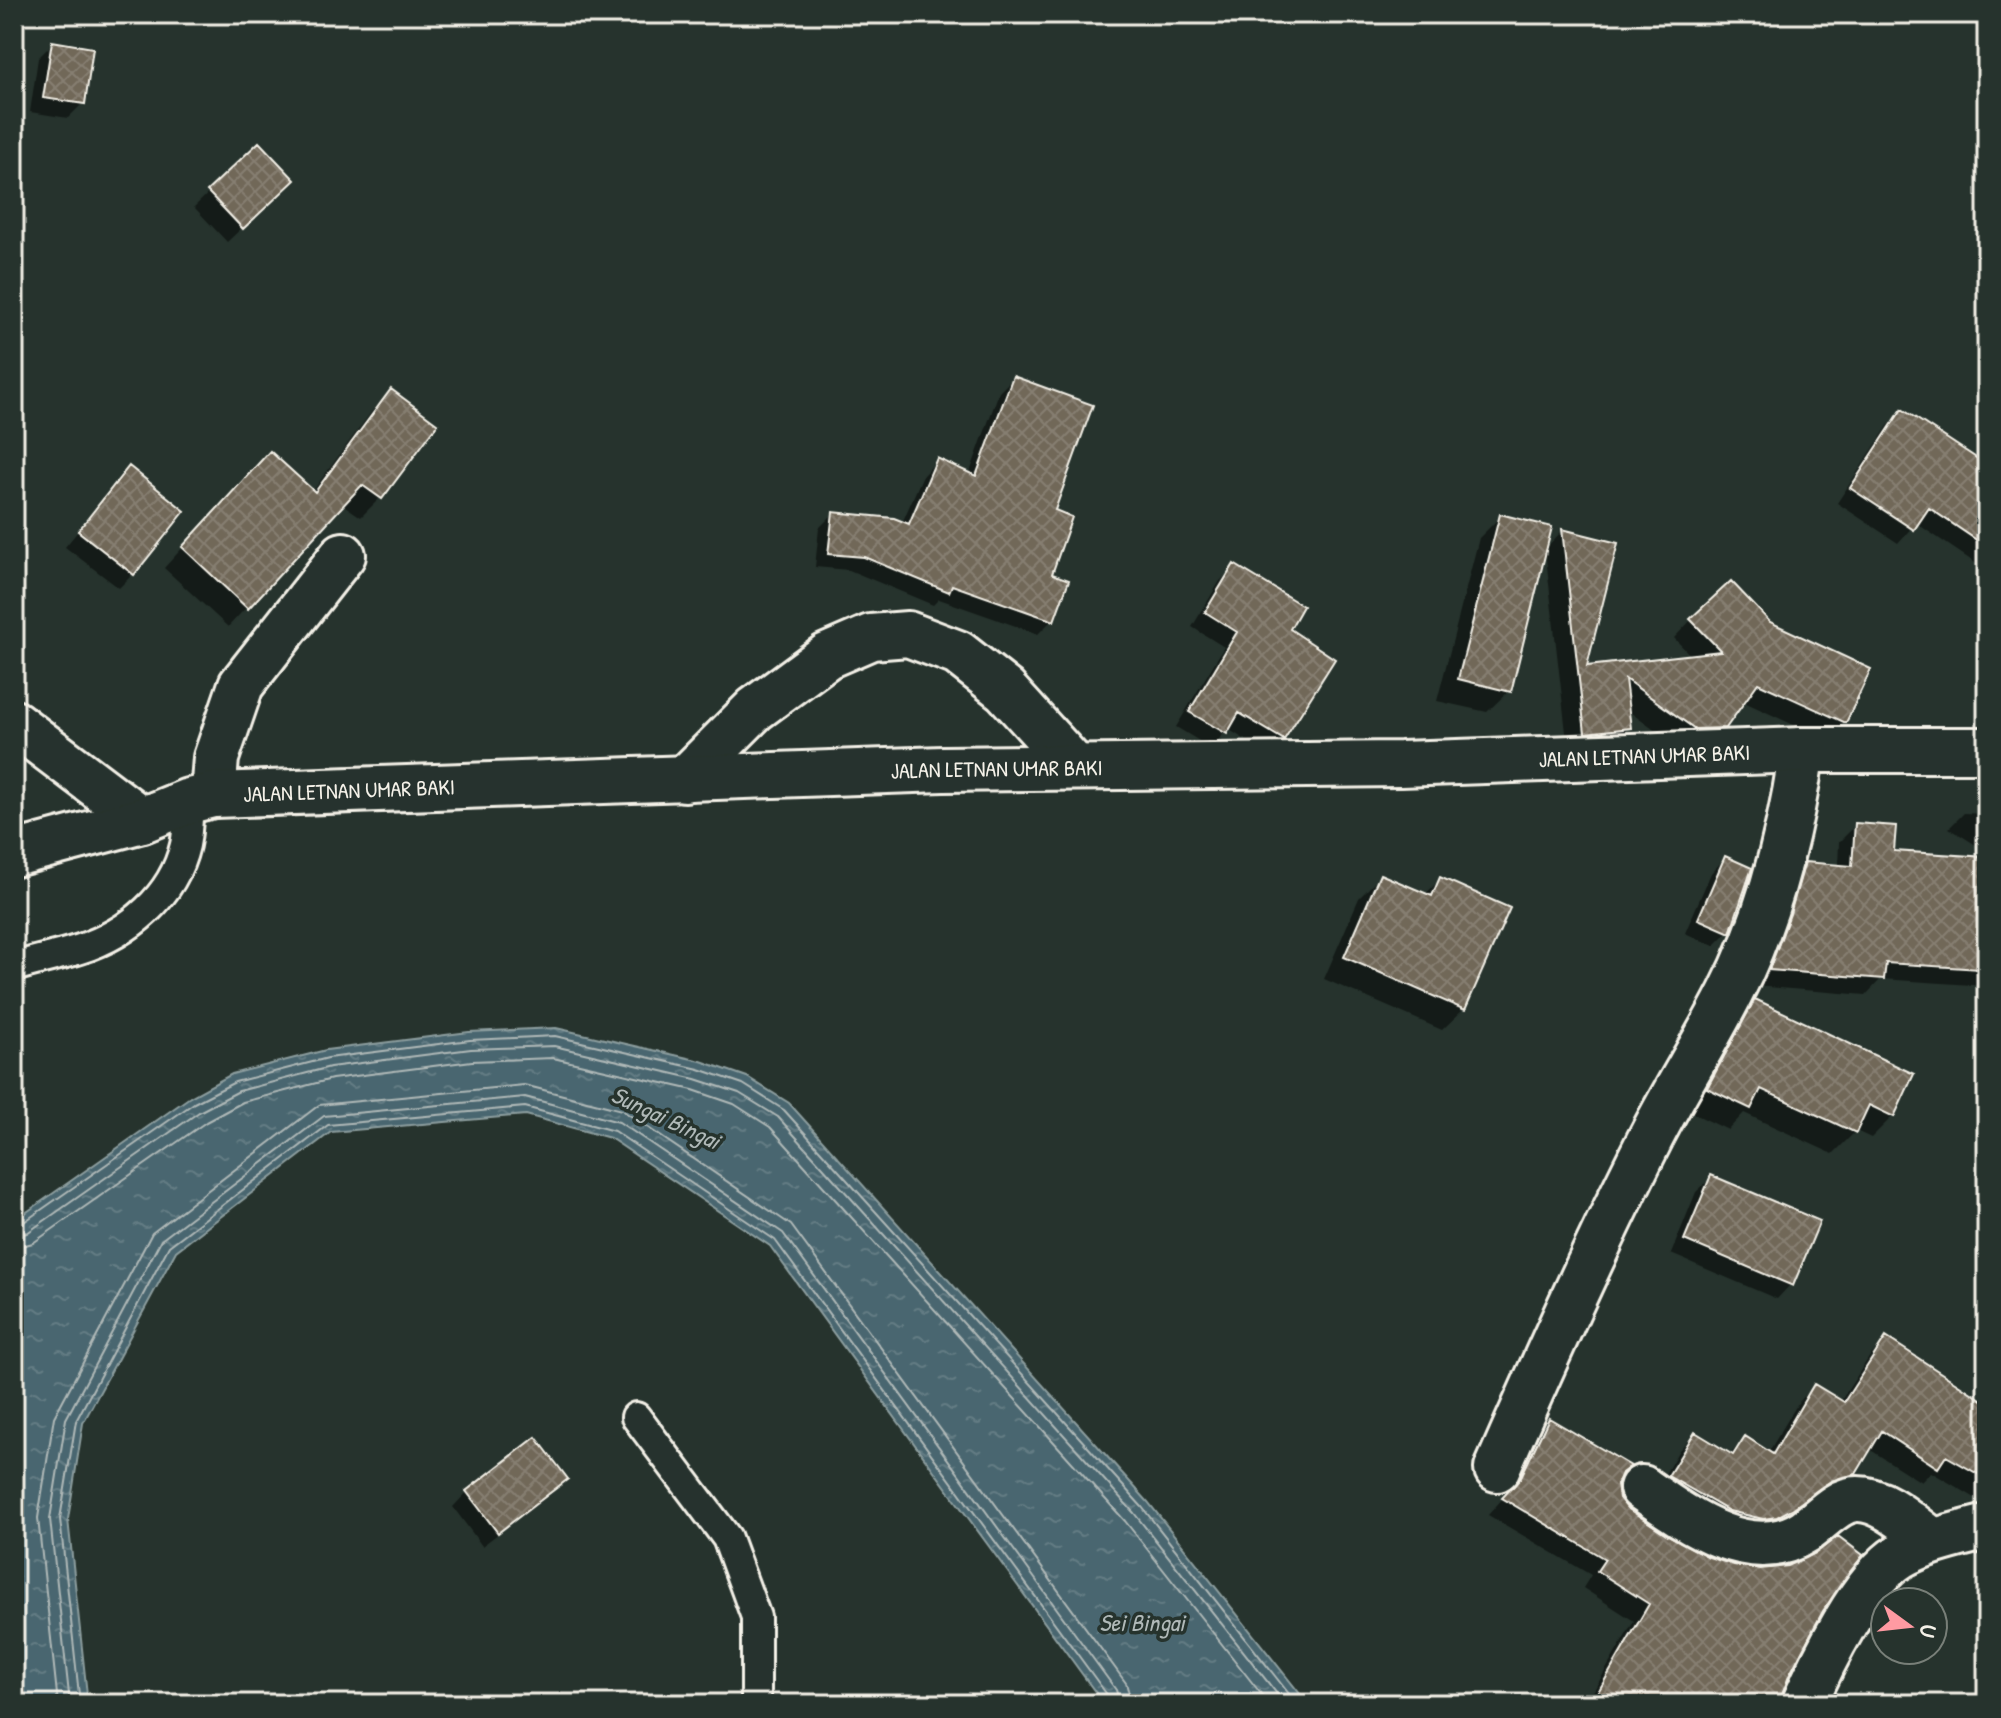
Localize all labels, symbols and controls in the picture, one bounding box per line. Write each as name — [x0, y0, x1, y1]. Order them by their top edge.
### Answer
street label: JALAN LETNAN UMAR BAKI — [1538, 737, 1751, 774]
street label: JALAN LETNAN UMAR BAKI — [890, 752, 1103, 786]
street label: JALAN LETNAN UMAR BAKI — [243, 771, 455, 809]
water label: Sungai Bingai — [606, 1078, 728, 1158]
north arrow — [1869, 1586, 1949, 1666]
water label: Sei Bingai — [1099, 1606, 1187, 1639]
text: U — [1912, 1621, 1944, 1641]

